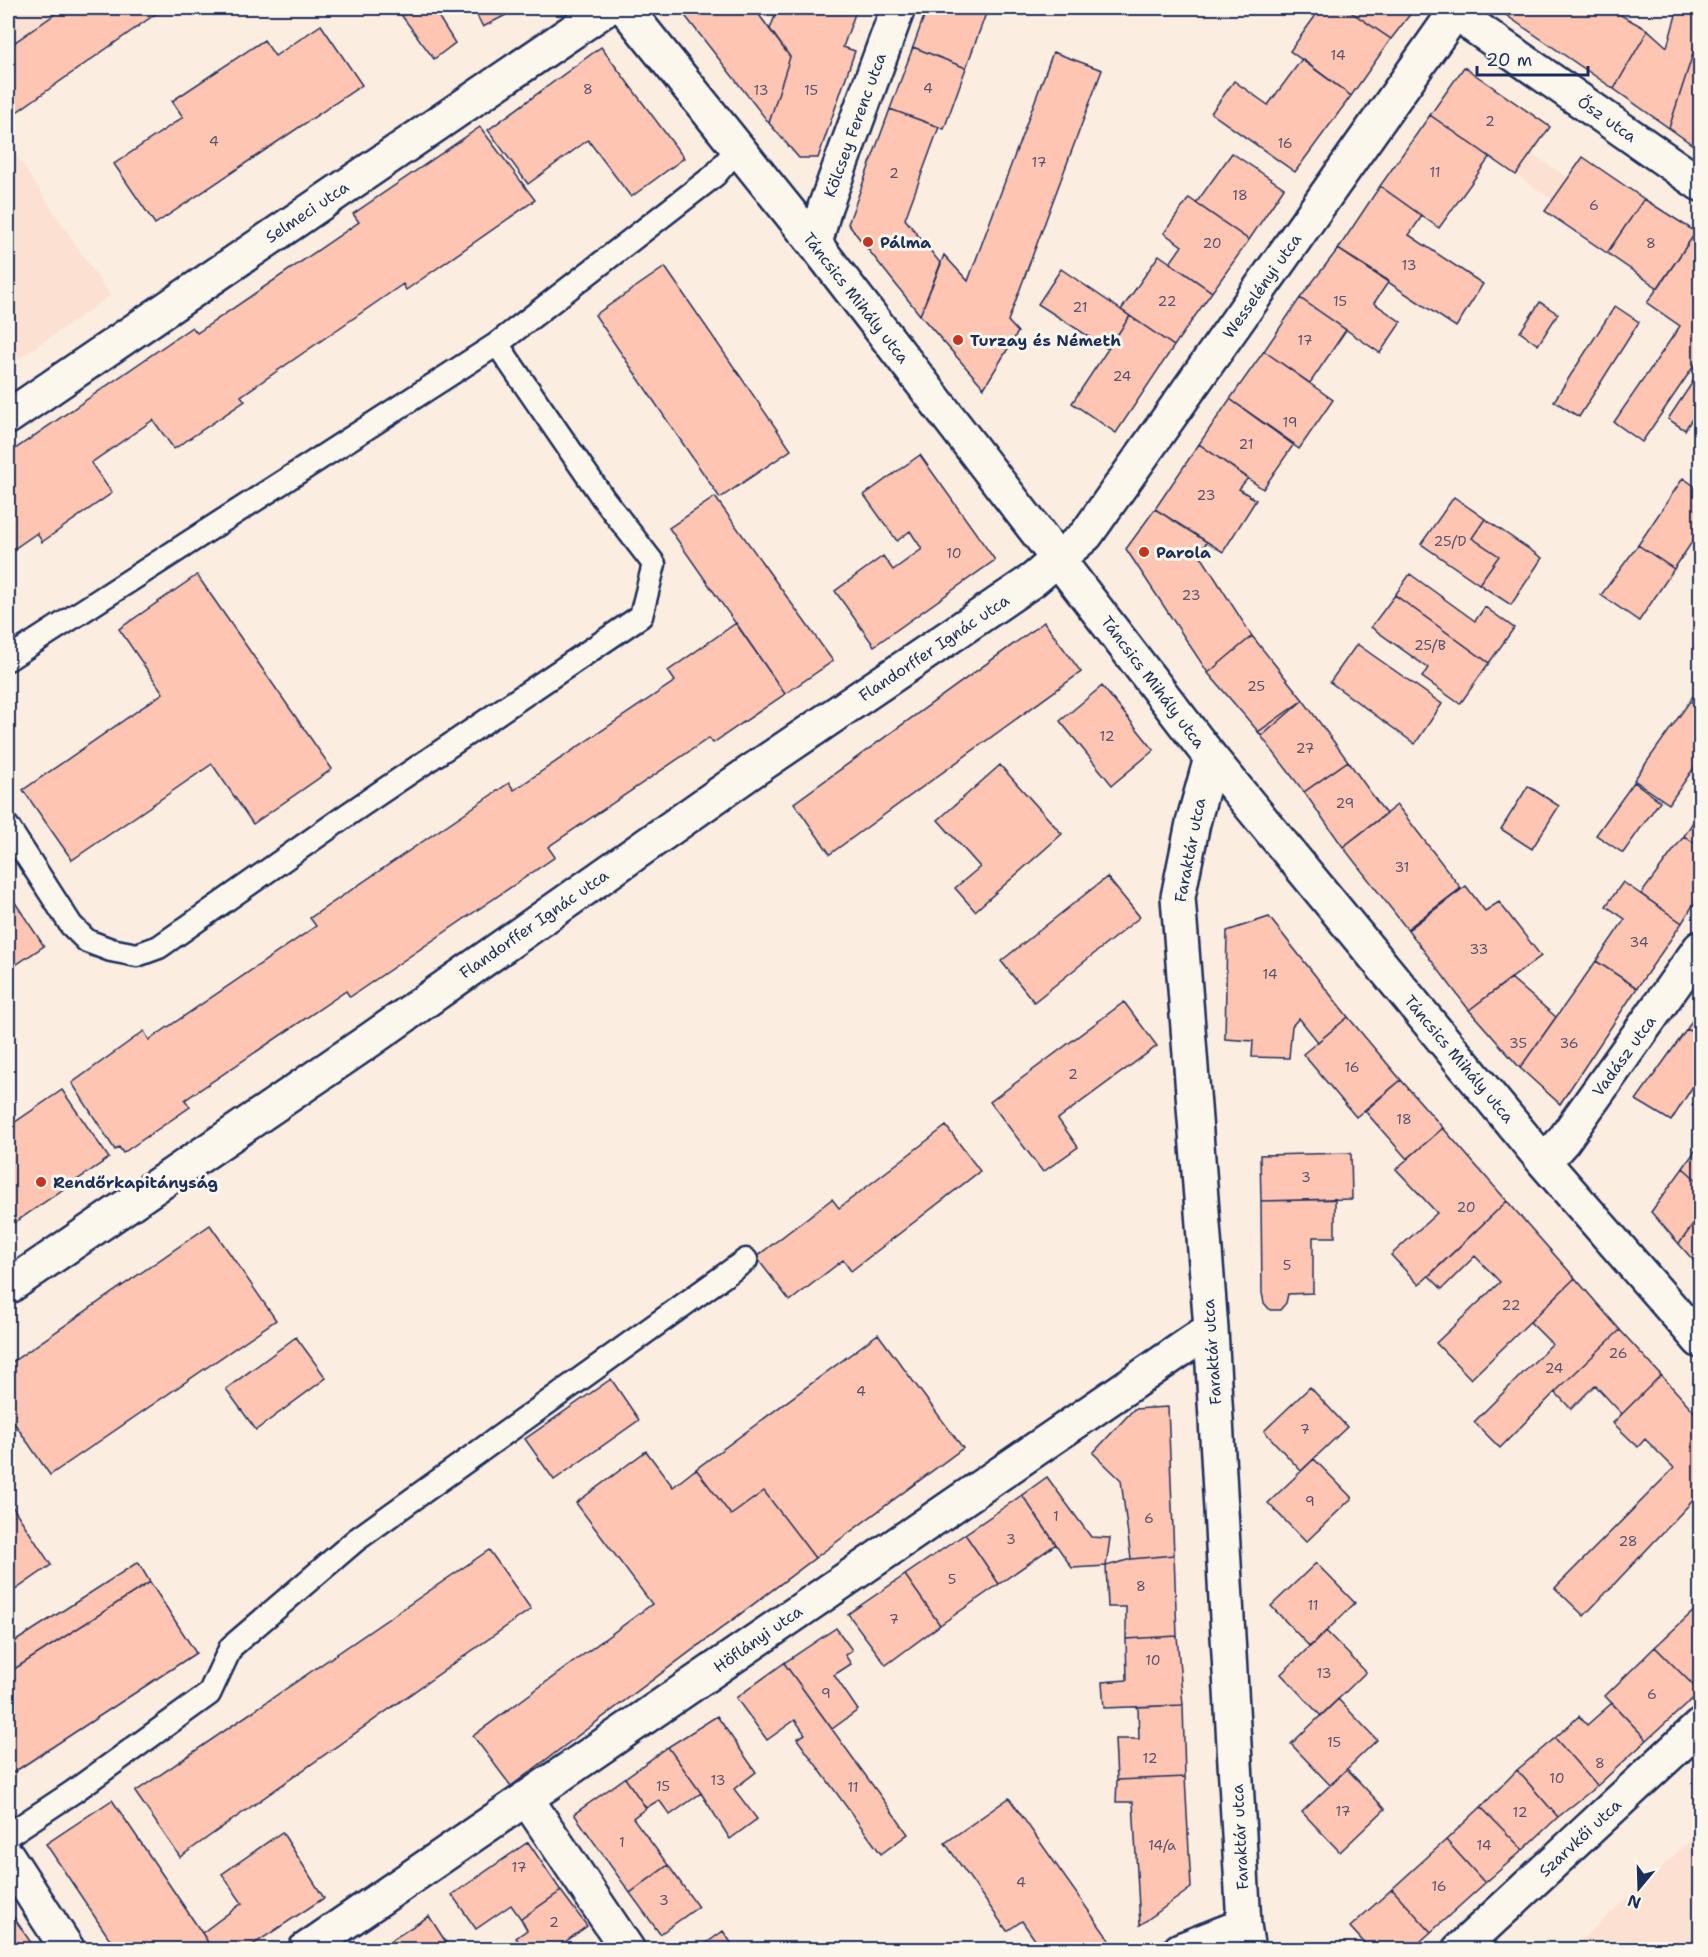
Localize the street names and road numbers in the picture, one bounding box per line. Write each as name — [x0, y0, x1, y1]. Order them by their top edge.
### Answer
street label: Kölcsey Ferenc utca — [819, 50, 891, 200]
street label: Ősz utca — [1573, 91, 1641, 147]
street label: Selmeci utca — [261, 176, 353, 248]
street label: Táncsics Mihály utca — [798, 228, 914, 368]
street label: Wesselényi utca — [1218, 229, 1306, 343]
street label: Flandorffer Ignác utca — [855, 590, 1013, 706]
street label: Táncsics Mihály utca — [1096, 612, 1210, 752]
street label: Faraktár utca — [1170, 796, 1210, 904]
street label: Flandorffer Ignác utca — [455, 865, 613, 983]
street label: Táncsics Mihály utca — [1399, 991, 1519, 1127]
street label: Vadász utca — [1587, 1011, 1661, 1101]
street label: Faraktár utca — [1198, 1298, 1226, 1406]
street label: Höflányi utca — [709, 1601, 807, 1677]
street label: Faraktár utca — [1227, 1784, 1253, 1890]
street label: Szarvkői utca — [1534, 1794, 1626, 1882]

